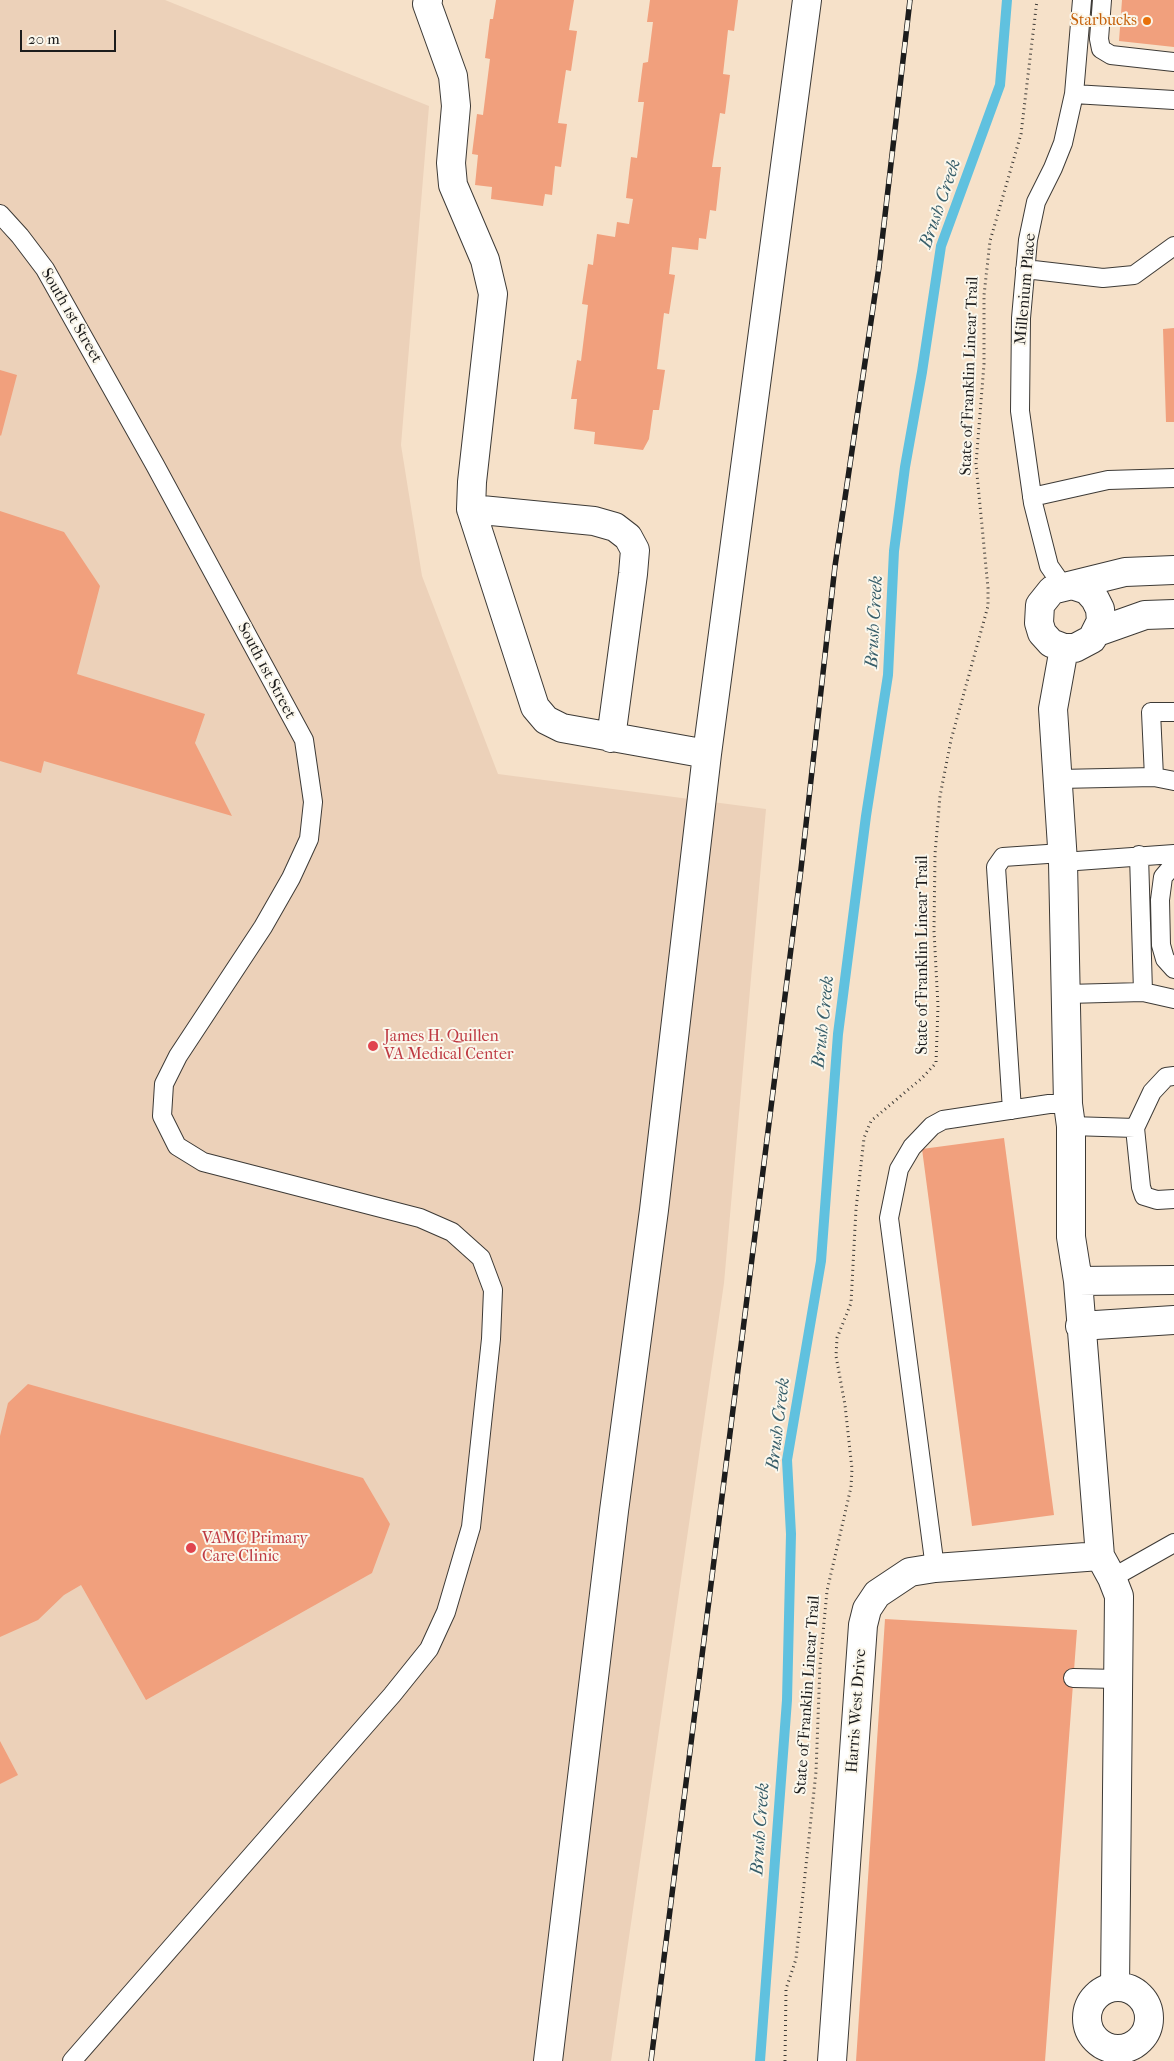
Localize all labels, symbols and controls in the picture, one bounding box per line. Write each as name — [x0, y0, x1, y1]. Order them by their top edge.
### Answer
place label: Starbucks — [1070, 11, 1137, 31]
marker: Starbucks — [1141, 15, 1153, 27]
scale bar — [22, 20, 119, 52]
text: 20 m — [28, 30, 60, 48]
water label: Brush Creek — [916, 157, 966, 251]
street label: Millenium Place — [1012, 232, 1040, 346]
street label: South 1st Street — [36, 265, 106, 367]
street label: State of Franklin Linear Trail — [957, 276, 983, 476]
water label: Brush Creek — [862, 575, 888, 669]
street label: South 1st Street — [233, 620, 299, 722]
street label: State of Franklin Linear Trail — [913, 855, 933, 1055]
water label: Brush Creek — [808, 975, 840, 1069]
place label: James H. Quillen VA Medical Center — [384, 1027, 514, 1065]
marker: James H. Quillen VA Medical Center — [366, 1039, 380, 1053]
water label: Brush Creek — [763, 1377, 795, 1471]
place label: VAMC Primary Care Clinic — [202, 1529, 308, 1567]
marker: VAMC Primary Care Clinic — [184, 1541, 198, 1555]
street label: State of Franklin Linear Trail — [791, 1595, 825, 1795]
street label: Harris West Drive — [843, 1648, 871, 1774]
water label: Brush Creek — [747, 1782, 775, 1876]

